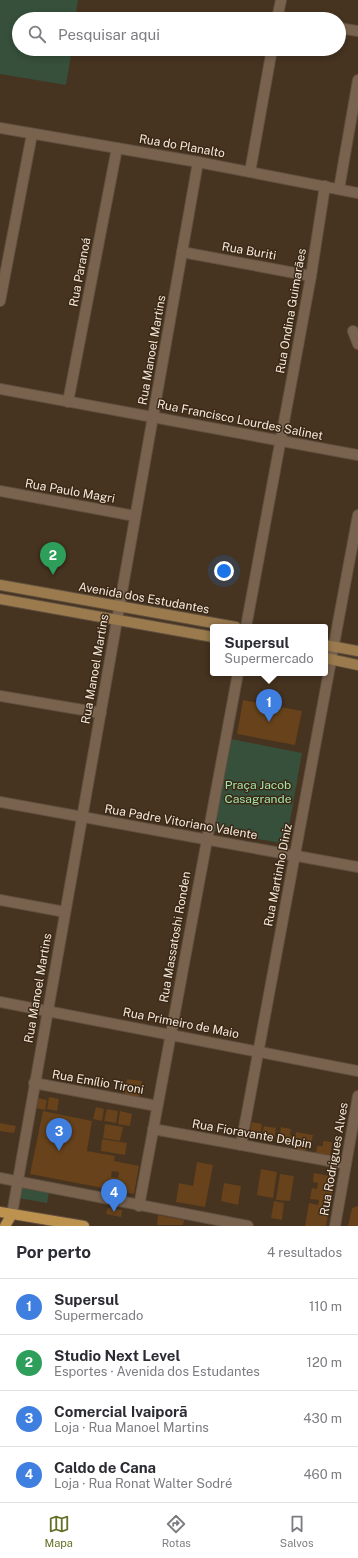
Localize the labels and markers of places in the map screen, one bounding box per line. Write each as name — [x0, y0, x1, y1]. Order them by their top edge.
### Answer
pin: 2 — [40, 542, 66, 575]
pin: 1 — [256, 689, 282, 722]
pin: 3 — [46, 1118, 72, 1151]
pin: 4 — [101, 1179, 127, 1212]

